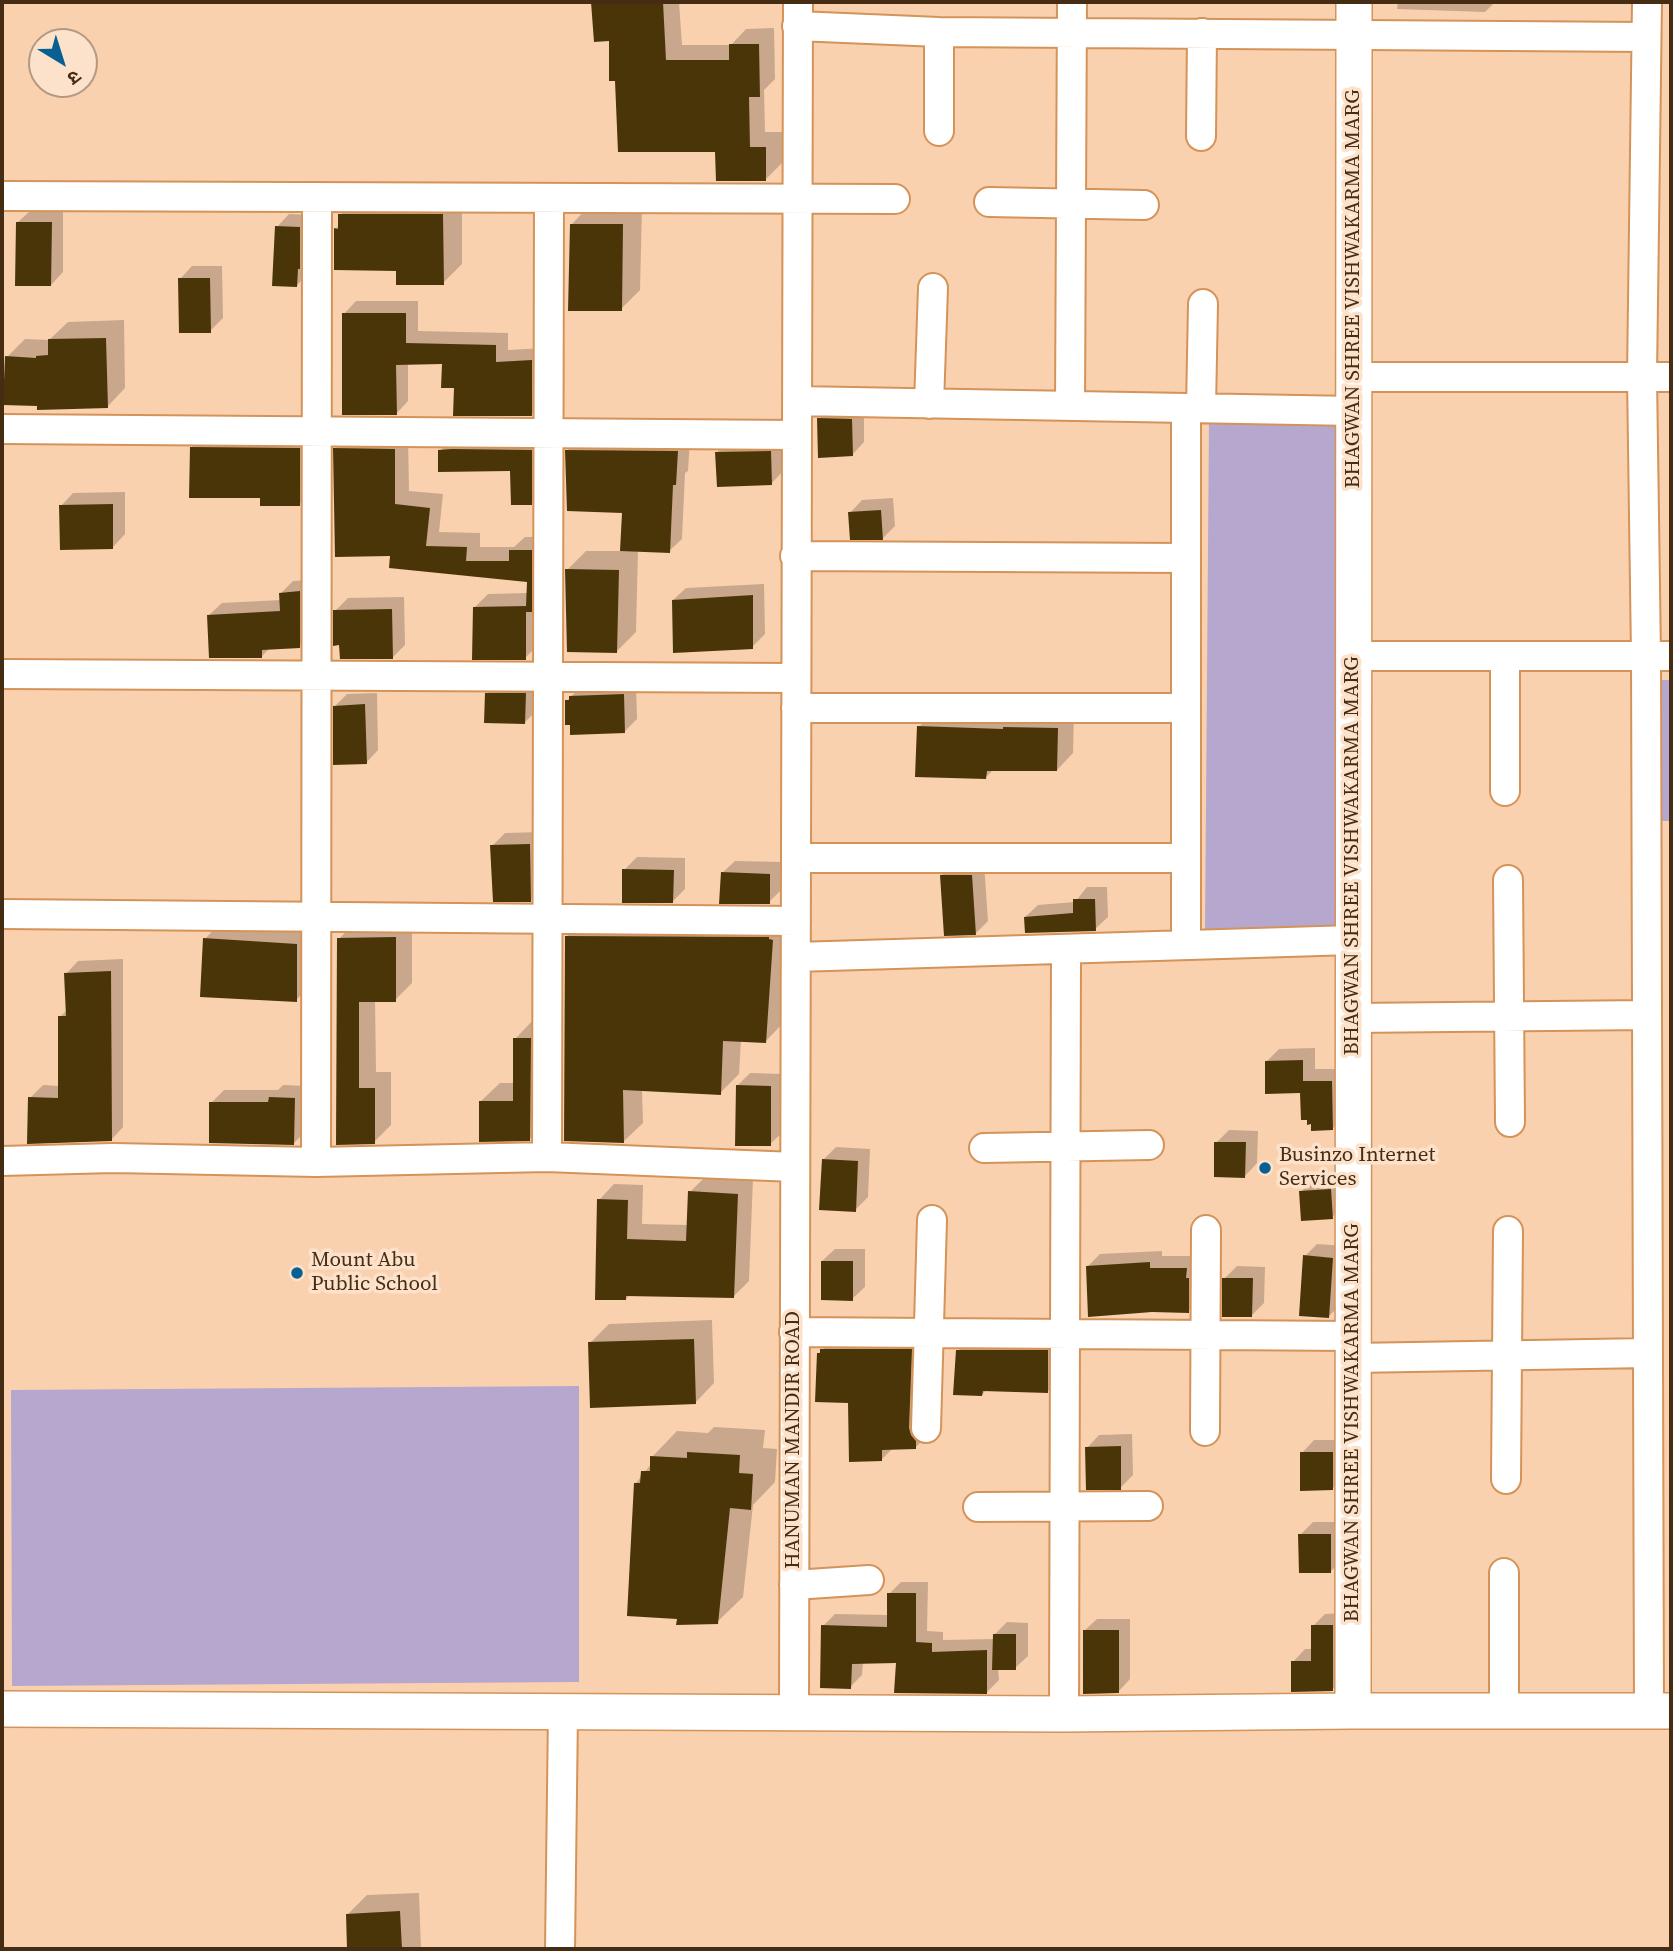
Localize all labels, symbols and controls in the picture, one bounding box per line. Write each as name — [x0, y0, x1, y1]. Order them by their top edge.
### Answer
north arrow — [28, 28, 98, 98]
text: उ — [62, 64, 87, 92]
street label: BHAGWAN SHREE VISHWAKARMA MARG — [1341, 89, 1367, 489]
street label: BHAGWAN SHREE VISHWAKARMA MARG — [1340, 656, 1366, 1056]
place label: Businzo Internet Services — [1279, 1143, 1435, 1193]
marker: Businzo Internet Services — [1257, 1160, 1273, 1176]
street label: BHAGWAN SHREE VISHWAKARMA MARG — [1340, 1223, 1366, 1623]
place label: Mount Abu Public School — [311, 1248, 438, 1298]
marker: Mount Abu Public School — [289, 1265, 305, 1281]
street label: HANUMAN MANDIR ROAD — [781, 1311, 807, 1569]

